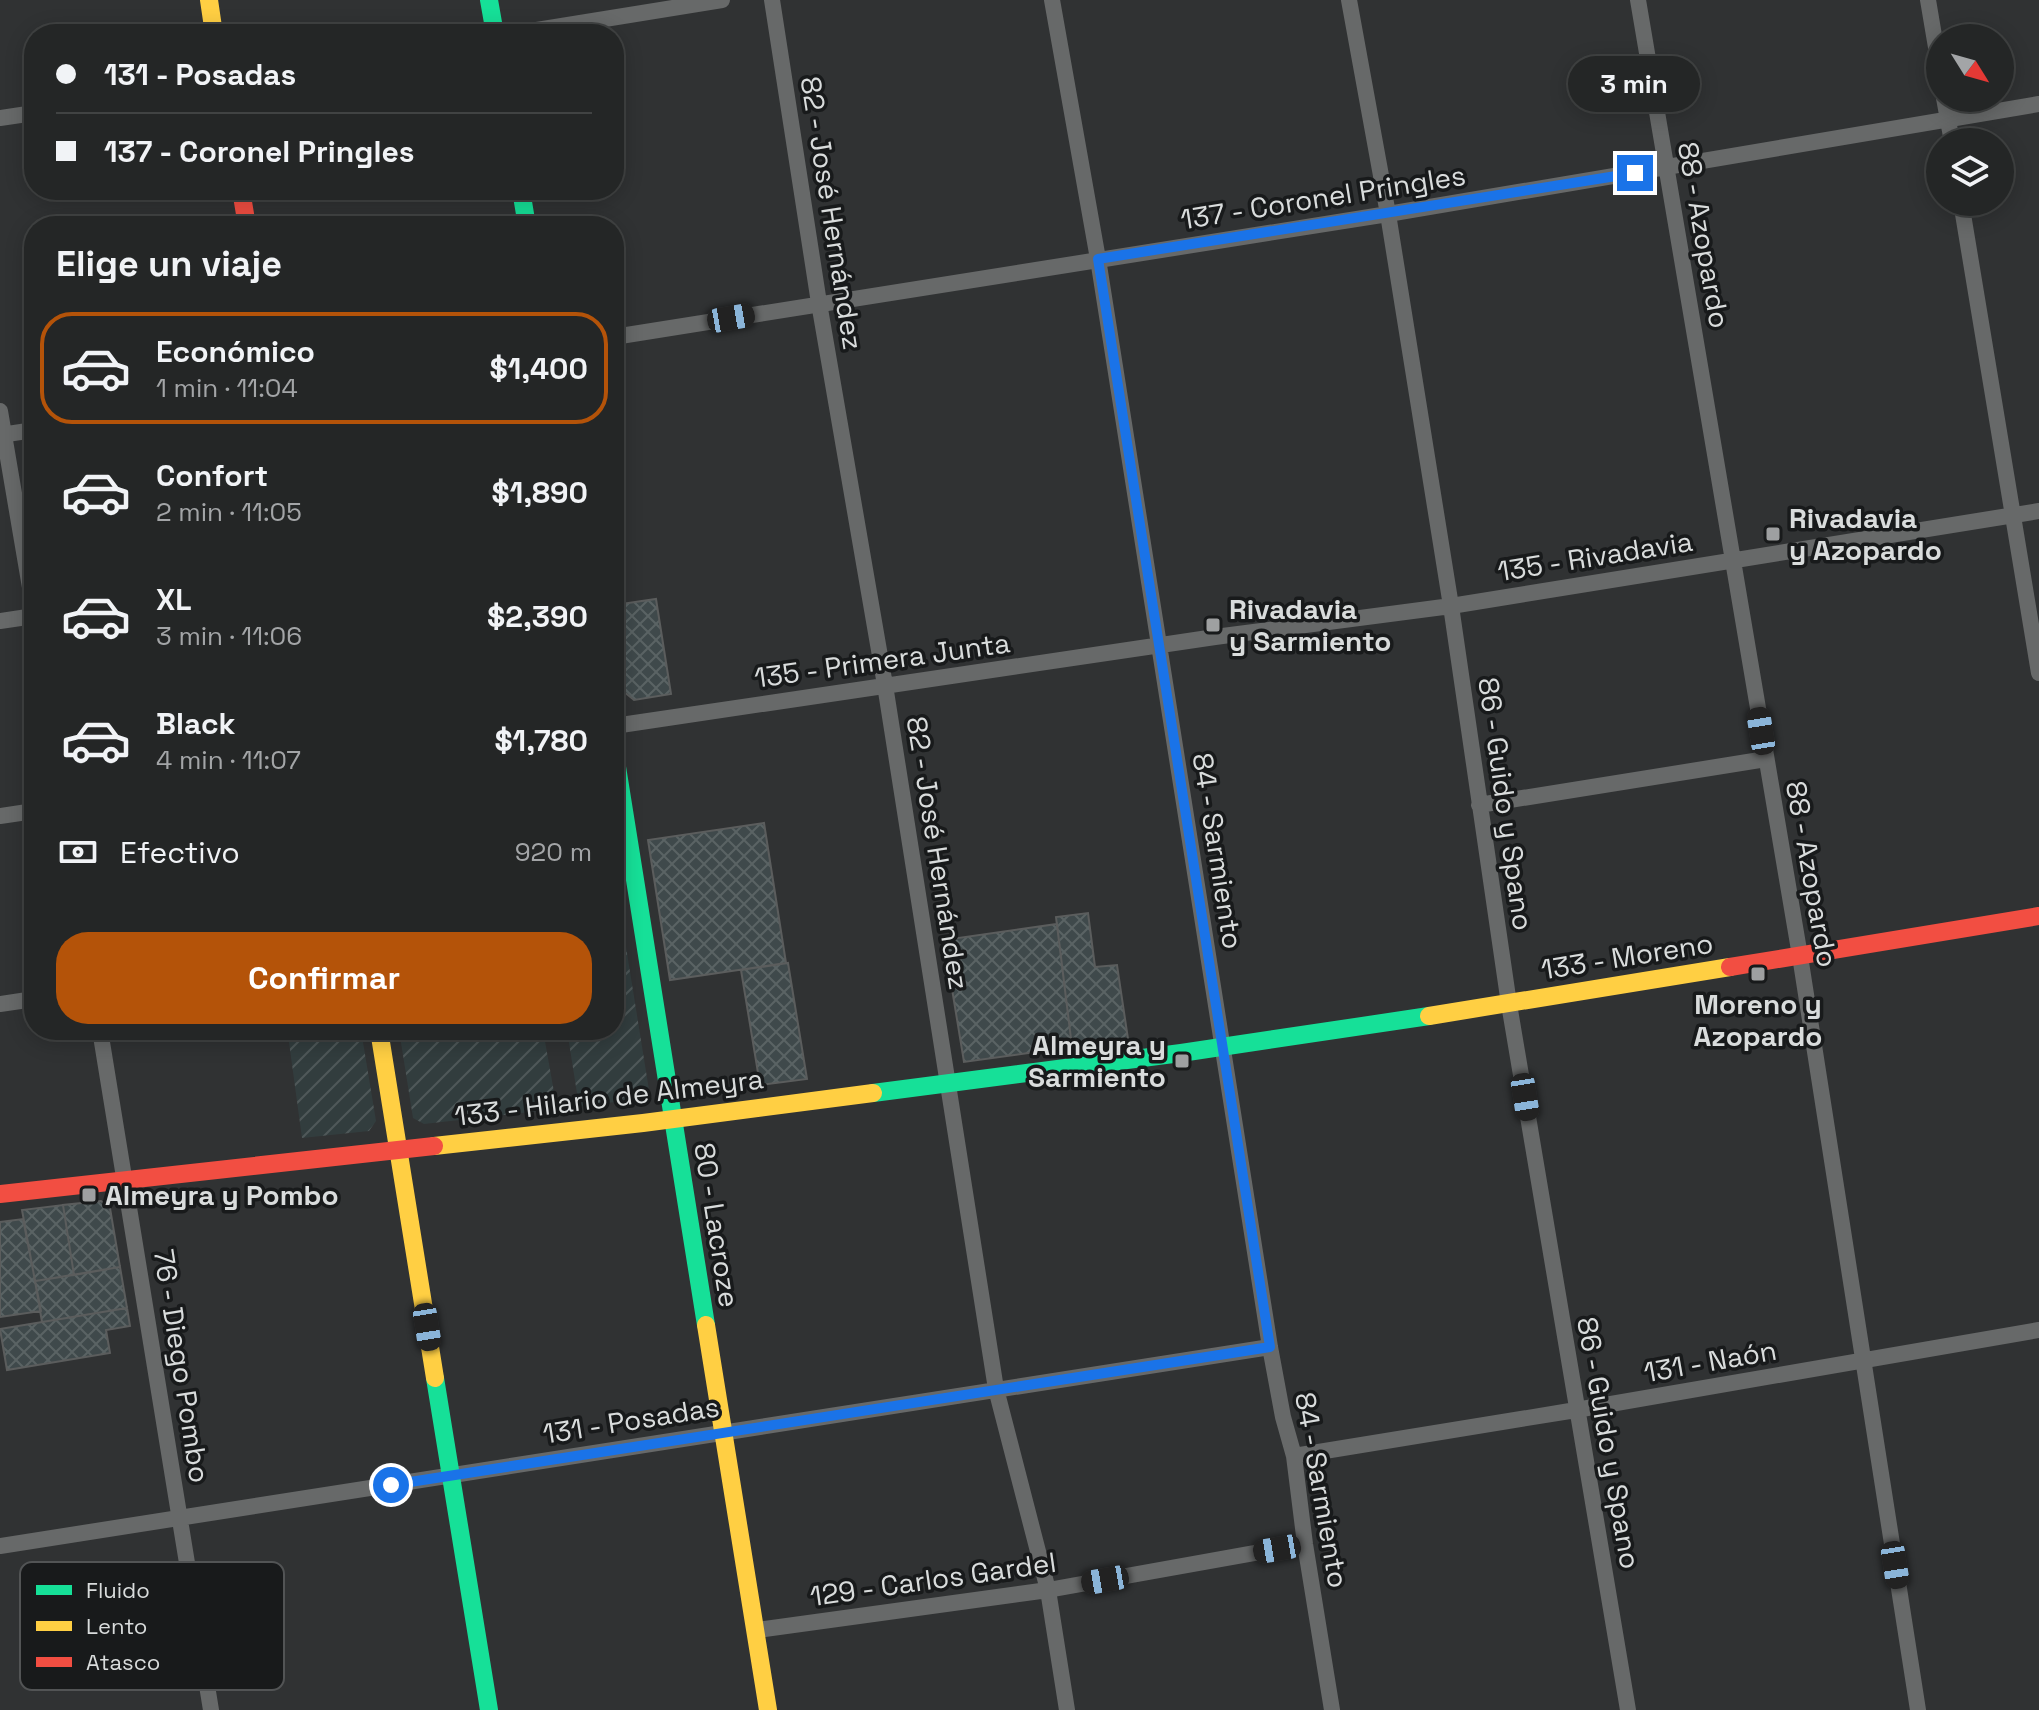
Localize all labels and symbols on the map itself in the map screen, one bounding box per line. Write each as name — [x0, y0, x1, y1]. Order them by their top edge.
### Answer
north arrow — [1926, 24, 2014, 112]
callout: 3 min — [1569, 57, 1701, 113]
street label: 82 - José Hernández — [793, 74, 871, 352]
street label: 88 - Azopardo — [1670, 139, 1738, 331]
route end — [1617, 155, 1653, 191]
street label: 137 - Coronel Pringles — [1178, 157, 1468, 237]
car — [705, 302, 757, 334]
place label: Rivadavia y Azopardo — [1789, 500, 1942, 568]
street label: 135 - Rivadavia — [1495, 523, 1695, 589]
marker: Rivadavia y Azopardo — [1764, 525, 1782, 543]
place label: Rivadavia y Sarmiento — [1229, 591, 1391, 659]
marker: Rivadavia y Sarmiento — [1204, 616, 1222, 634]
street label: 135 - Primera Junta — [752, 624, 1012, 696]
street label: 86 - Guido y Spano — [1470, 675, 1542, 933]
car — [1745, 705, 1777, 757]
street label: 82 - José Hernández — [899, 714, 977, 992]
street label: 84 - Sarmiento — [1185, 750, 1251, 952]
street label: 88 - Azopardo — [1778, 778, 1846, 970]
street label: 133 - Moreno — [1538, 925, 1716, 987]
marker: Moreno y Azopardo — [1749, 965, 1767, 983]
place label: Moreno y Azopardo — [1694, 986, 1822, 1054]
place label: Almeyra y Sarmiento — [1028, 1027, 1166, 1095]
marker: Almeyra y Sarmiento — [1173, 1052, 1191, 1070]
street label: 133 - Hilario de Almeyra — [452, 1060, 766, 1134]
car — [1509, 1071, 1541, 1123]
street label: 80 - Lacroze — [686, 1140, 748, 1310]
place label: Almeyra y Pombo — [105, 1177, 339, 1213]
marker: Almeyra y Pombo — [80, 1186, 98, 1204]
street label: 76 - Diego Pombo — [146, 1247, 218, 1485]
car — [411, 1301, 443, 1353]
street label: 86 - Guido y Spano — [1569, 1314, 1649, 1572]
street label: 131 - Naón — [1641, 1332, 1779, 1390]
street label: 131 - Posadas — [540, 1388, 722, 1452]
street label: 84 - Sarmiento — [1287, 1389, 1357, 1591]
route start — [373, 1467, 409, 1503]
car — [1251, 1533, 1303, 1565]
car — [1879, 1539, 1911, 1591]
street label: 129 - Carlos Gardel — [808, 1544, 1058, 1614]
legend — [20, 1562, 284, 1690]
car — [1079, 1564, 1131, 1596]
text: Fluido — [86, 1576, 150, 1604]
text: Lento — [86, 1612, 147, 1640]
text: Atasco — [86, 1648, 160, 1676]

